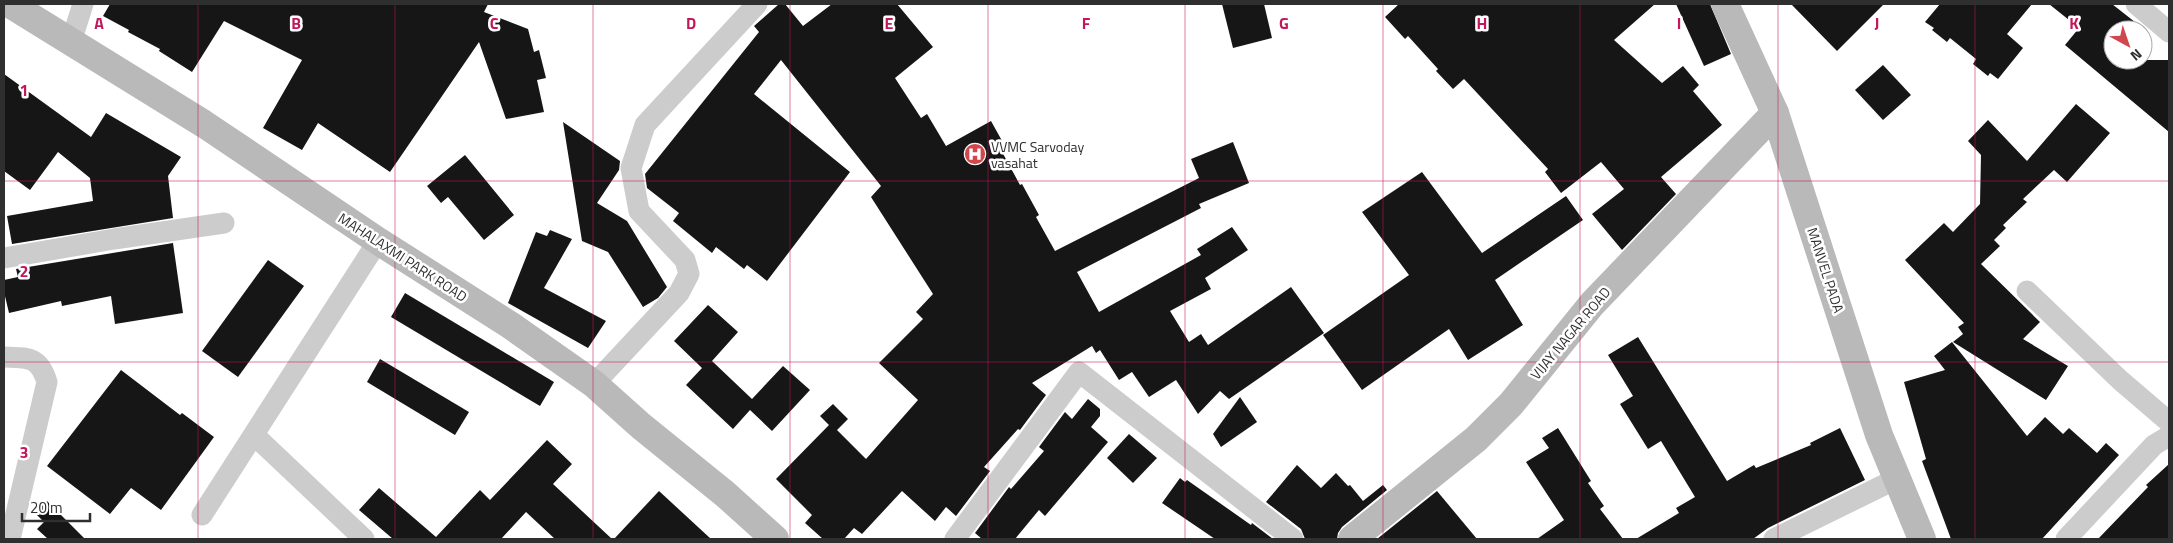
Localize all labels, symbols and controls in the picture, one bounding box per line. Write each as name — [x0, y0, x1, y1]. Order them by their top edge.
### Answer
text: A — [94, 11, 104, 35]
text: B — [291, 11, 301, 35]
text: C — [490, 11, 499, 35]
text: D — [686, 11, 696, 35]
text: E — [885, 11, 894, 35]
text: F — [1082, 11, 1091, 35]
text: G — [1279, 11, 1289, 35]
text: H — [1477, 11, 1487, 35]
text: I — [1677, 11, 1681, 35]
text: J — [1875, 11, 1879, 35]
text: K — [2069, 11, 2079, 35]
north arrow — [2103, 20, 2153, 70]
text: N — [2126, 44, 2147, 67]
text: 1 — [20, 78, 28, 102]
place label: VVMC Sarvoday vasahat — [991, 136, 1085, 173]
hospital icon: VVMC Sarvoday vasahat — [963, 142, 987, 166]
street label: MAHALAXMI PARK ROAD — [334, 207, 472, 307]
street label: MANVEL PADA — [1802, 225, 1850, 316]
text: 2 — [20, 259, 28, 283]
street label: VIJAY NAGAR ROAD — [1525, 282, 1615, 384]
text: 3 — [20, 440, 28, 464]
scale bar — [22, 490, 90, 522]
text: 20 m — [30, 496, 63, 519]

